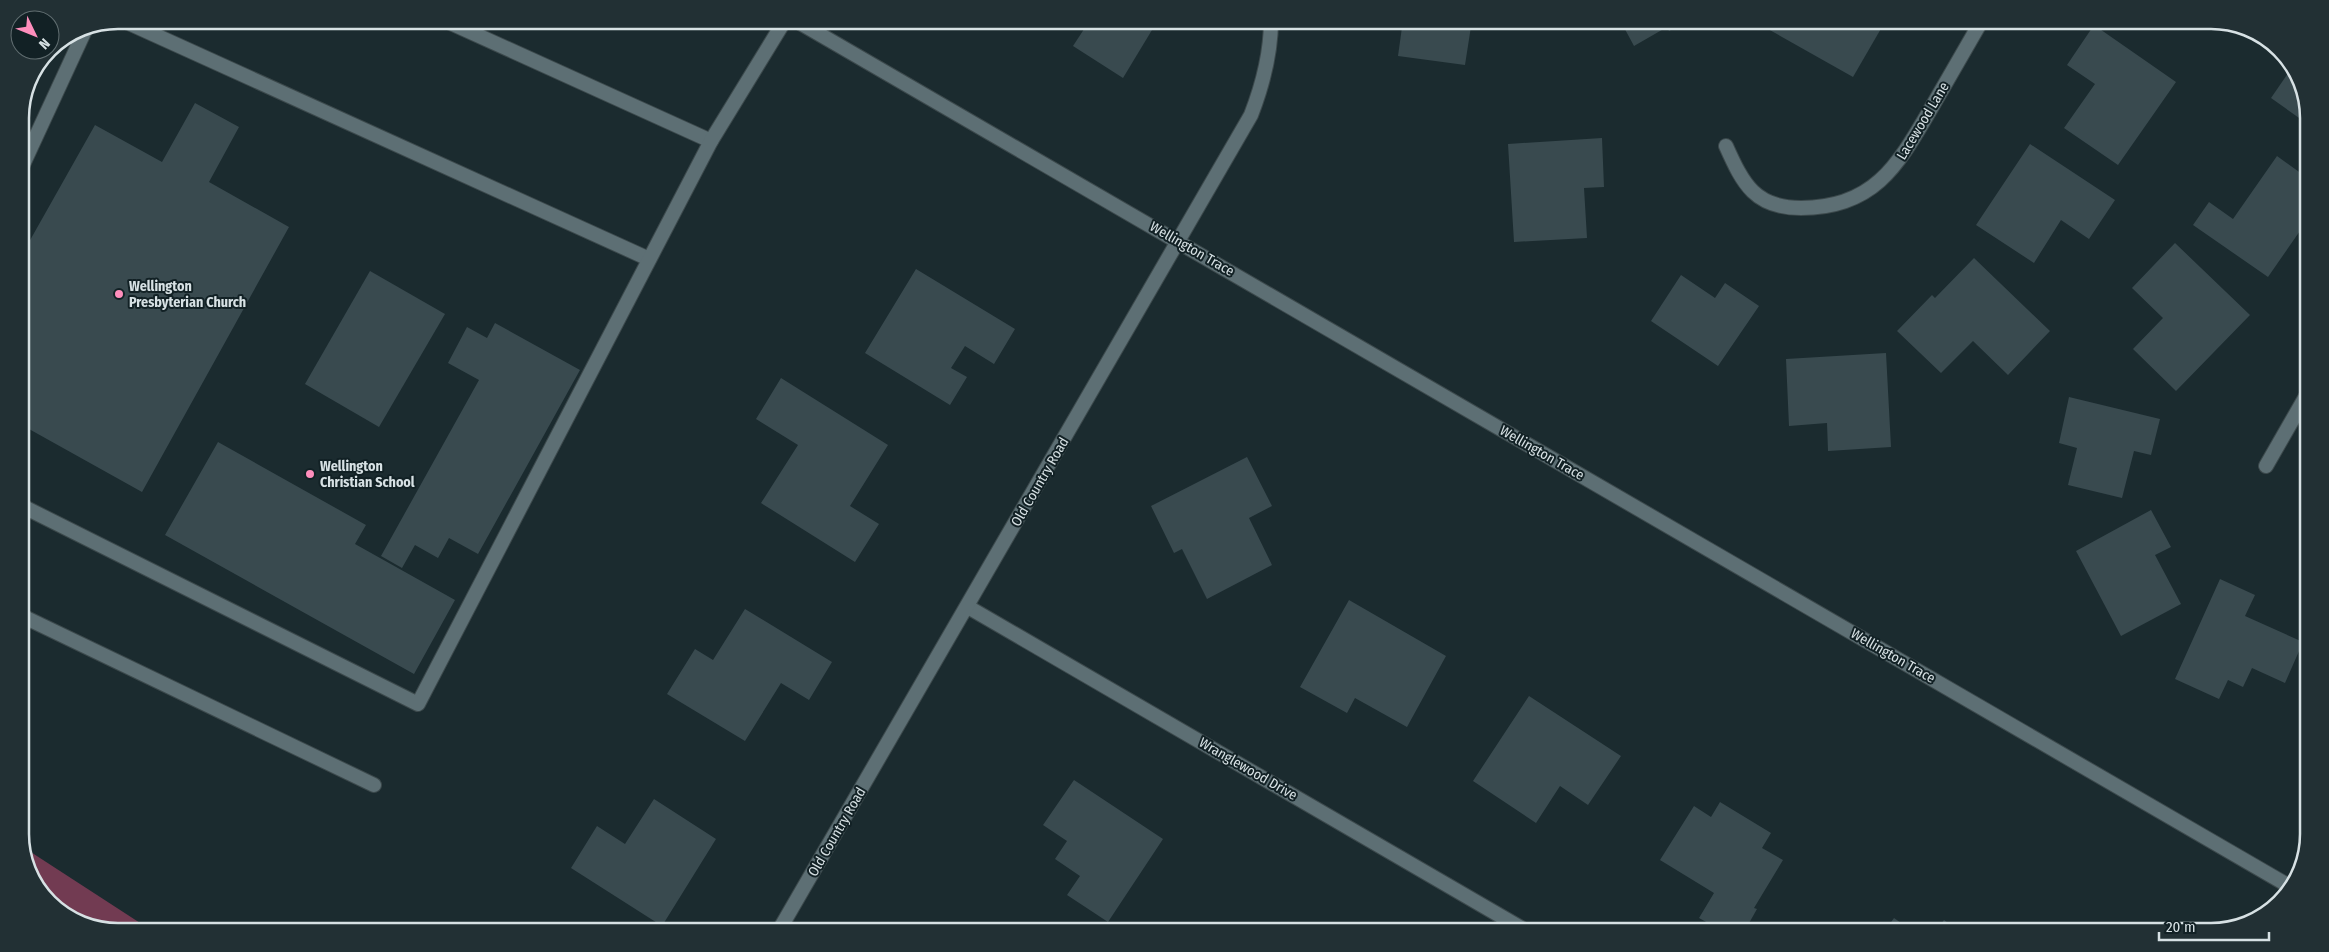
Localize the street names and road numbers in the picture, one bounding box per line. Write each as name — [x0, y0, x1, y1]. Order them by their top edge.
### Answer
street label: Lacewood Lane — [1893, 79, 1953, 163]
street label: Wellington Trace — [1147, 218, 1237, 280]
street label: Wellington Trace — [1497, 422, 1587, 484]
street label: Old Country Road — [1008, 434, 1072, 530]
street label: Wellington Trace — [1848, 625, 1938, 687]
street label: Wranglewood Drive — [1196, 734, 1300, 804]
street label: Old Country Road — [805, 784, 869, 880]

